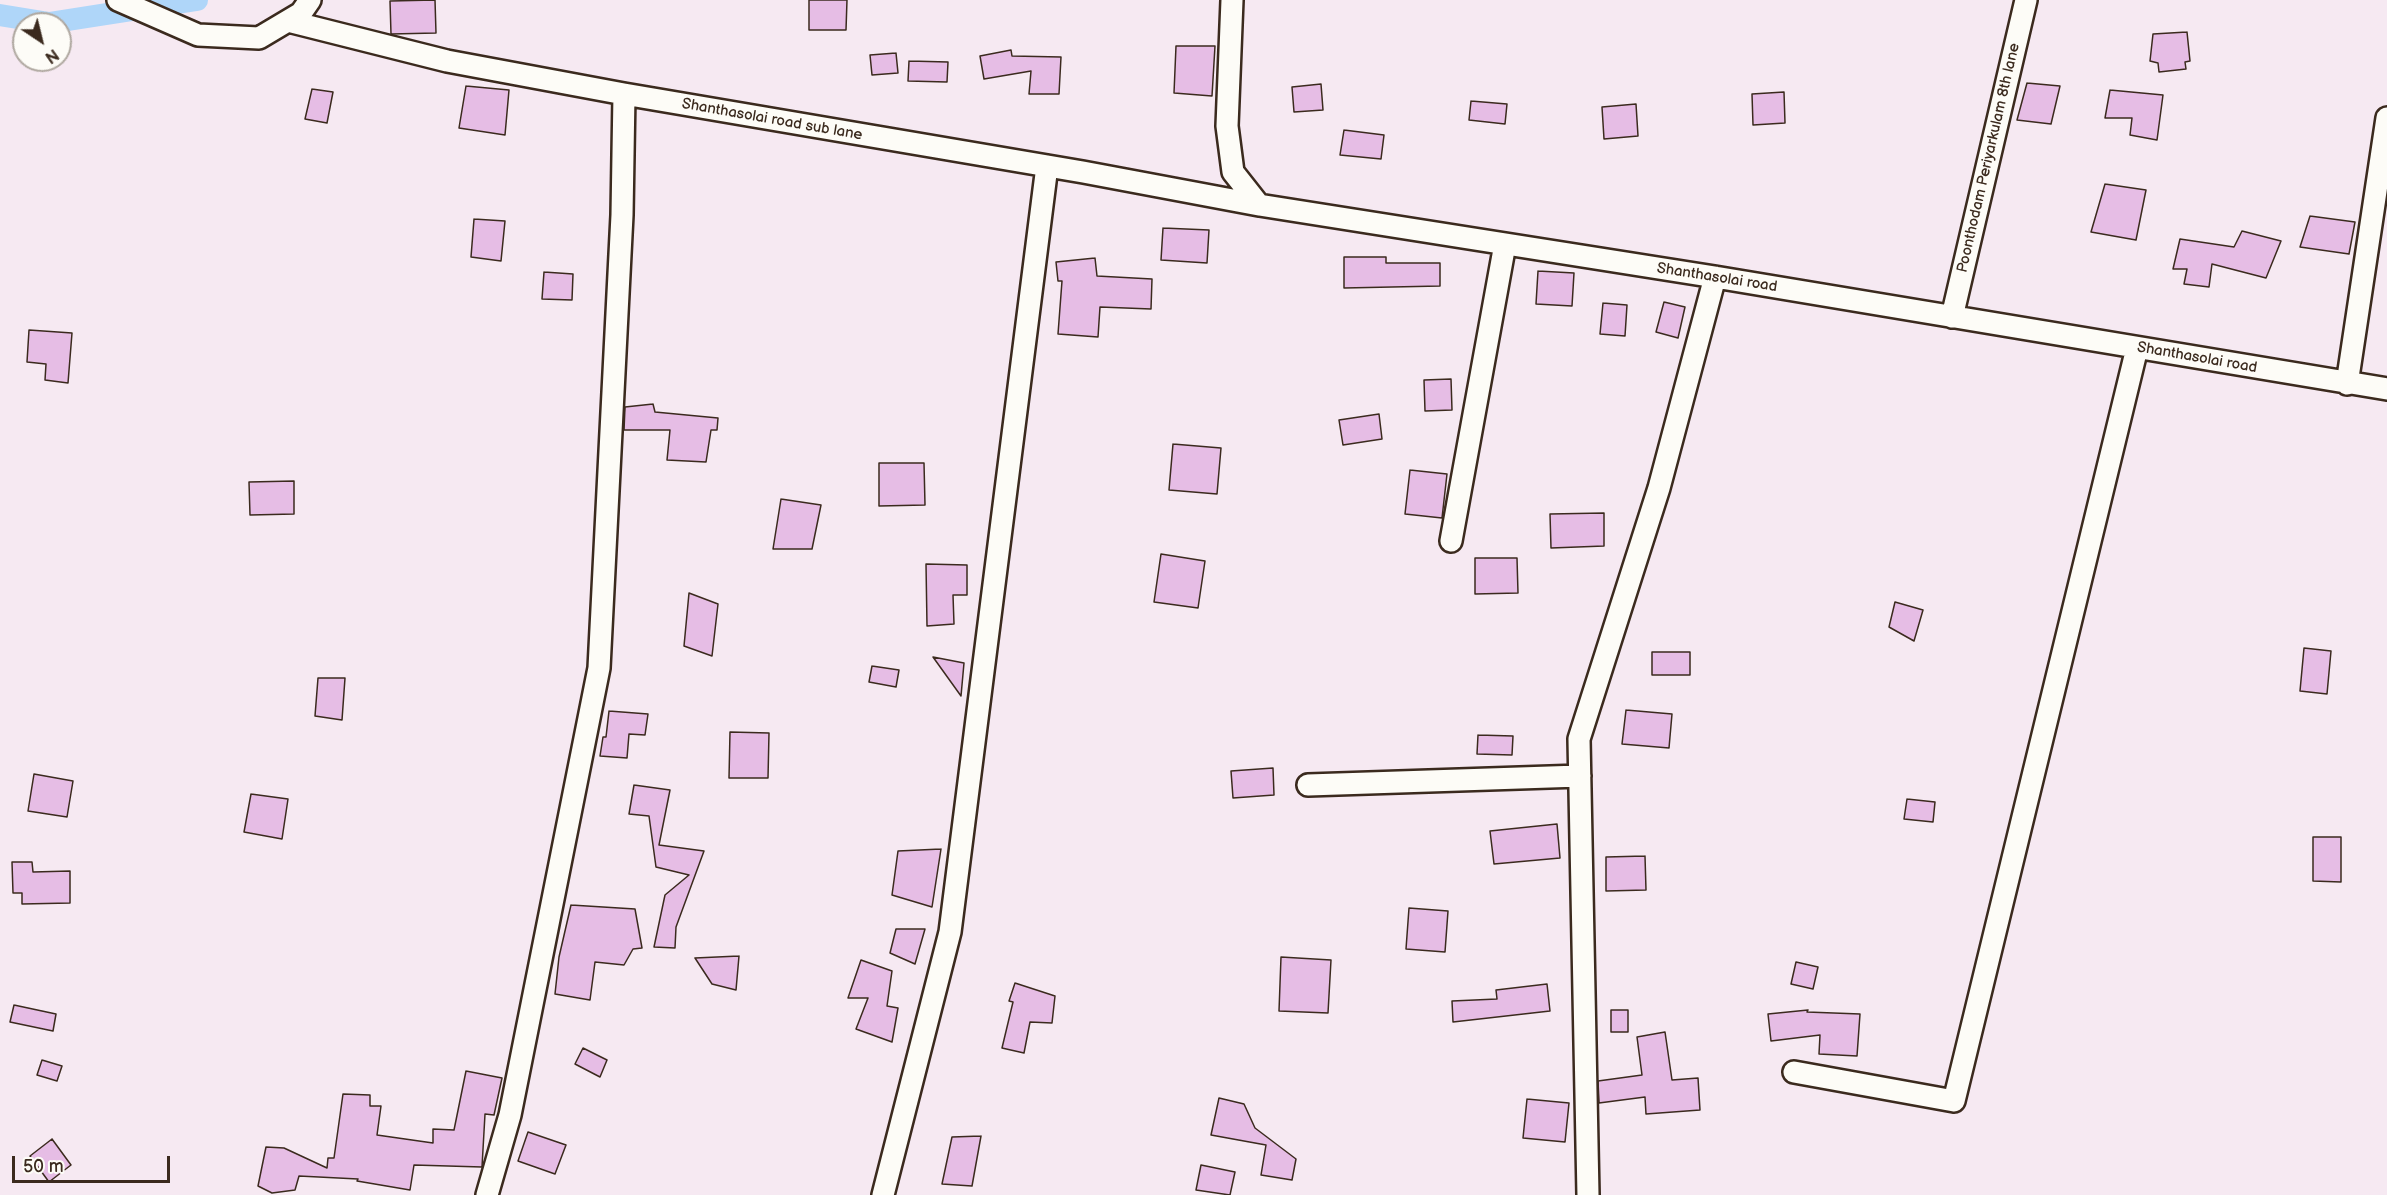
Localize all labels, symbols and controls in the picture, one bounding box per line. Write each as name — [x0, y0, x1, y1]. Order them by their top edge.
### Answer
north arrow — [12, 12, 72, 72]
street label: Poonthodam Periyarkulam 8th lane — [1954, 42, 2024, 274]
text: N — [41, 44, 62, 67]
street label: Shanthasolai road sub lane — [680, 95, 864, 145]
street label: Shanthasolai road — [1656, 260, 1778, 296]
street label: Shanthasolai road — [2136, 339, 2258, 377]
scale bar — [15, 1144, 172, 1182]
text: 50 m — [23, 1156, 64, 1177]

